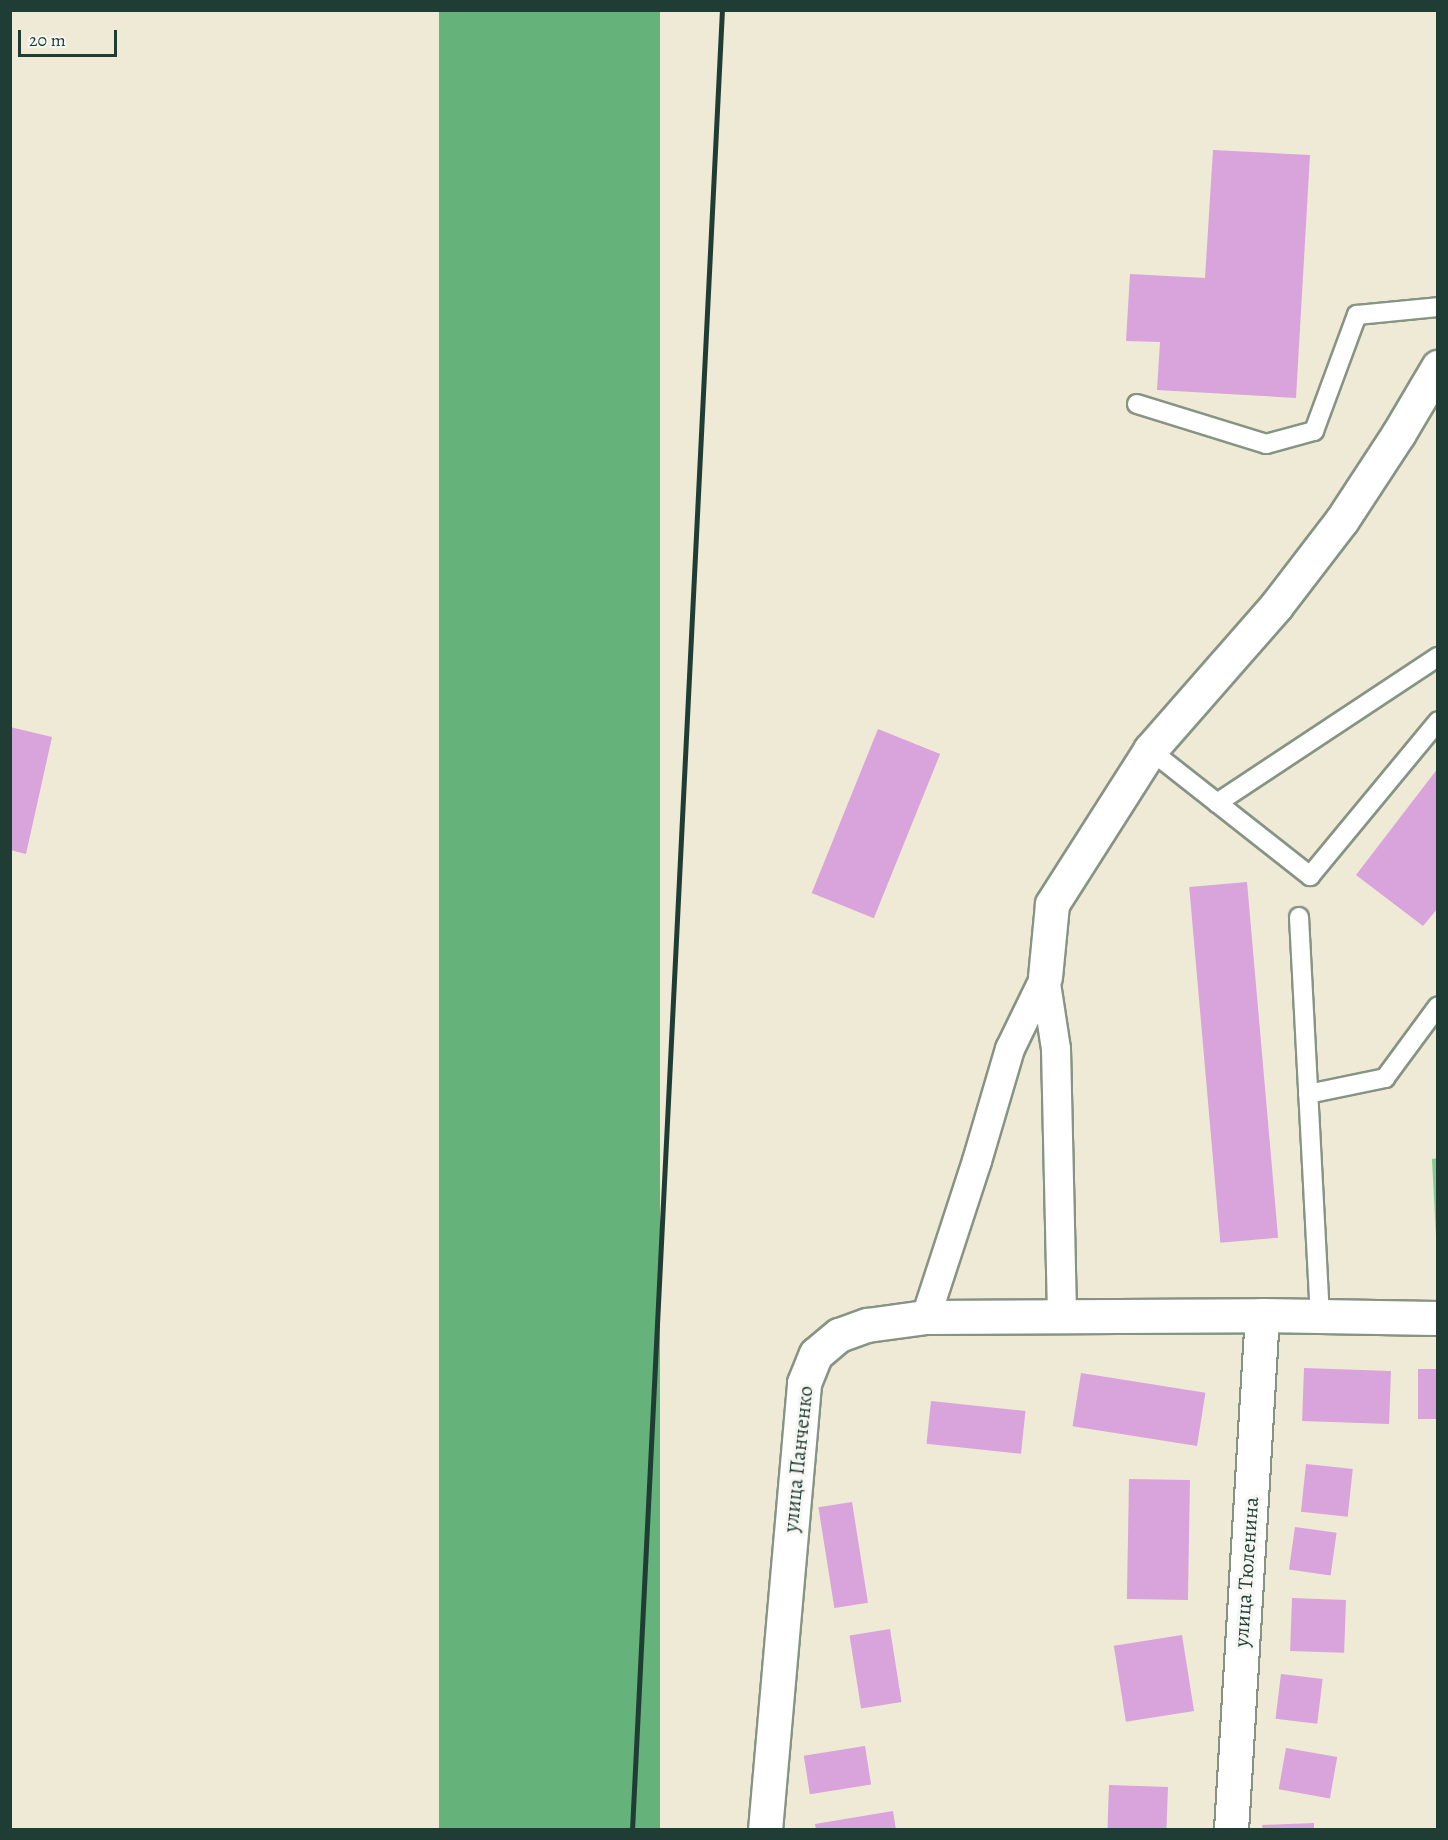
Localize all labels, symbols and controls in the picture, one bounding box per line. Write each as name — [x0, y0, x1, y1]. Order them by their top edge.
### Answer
scale bar — [21, 18, 120, 56]
text: 20 m — [29, 28, 66, 52]
street label: улица Панченко — [778, 1385, 818, 1533]
street label: улица Тюленина — [1228, 1496, 1264, 1648]

